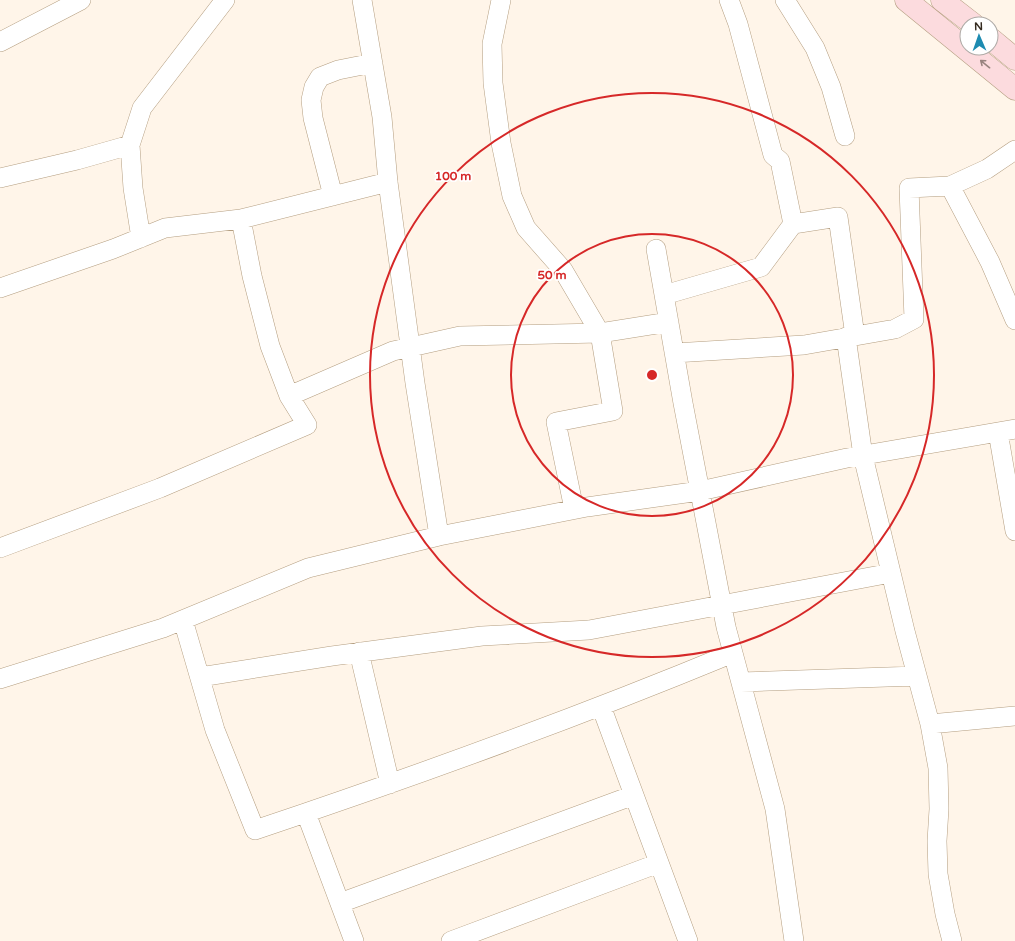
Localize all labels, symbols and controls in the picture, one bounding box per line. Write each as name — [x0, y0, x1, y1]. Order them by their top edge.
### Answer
north arrow — [959, 16, 999, 56]
text: N — [974, 20, 983, 33]
one-way arrow — [980, 59, 990, 68]
text: 100 m — [435, 169, 471, 183]
text: 50 m — [537, 268, 567, 282]
centre of rings — [645, 368, 659, 382]

